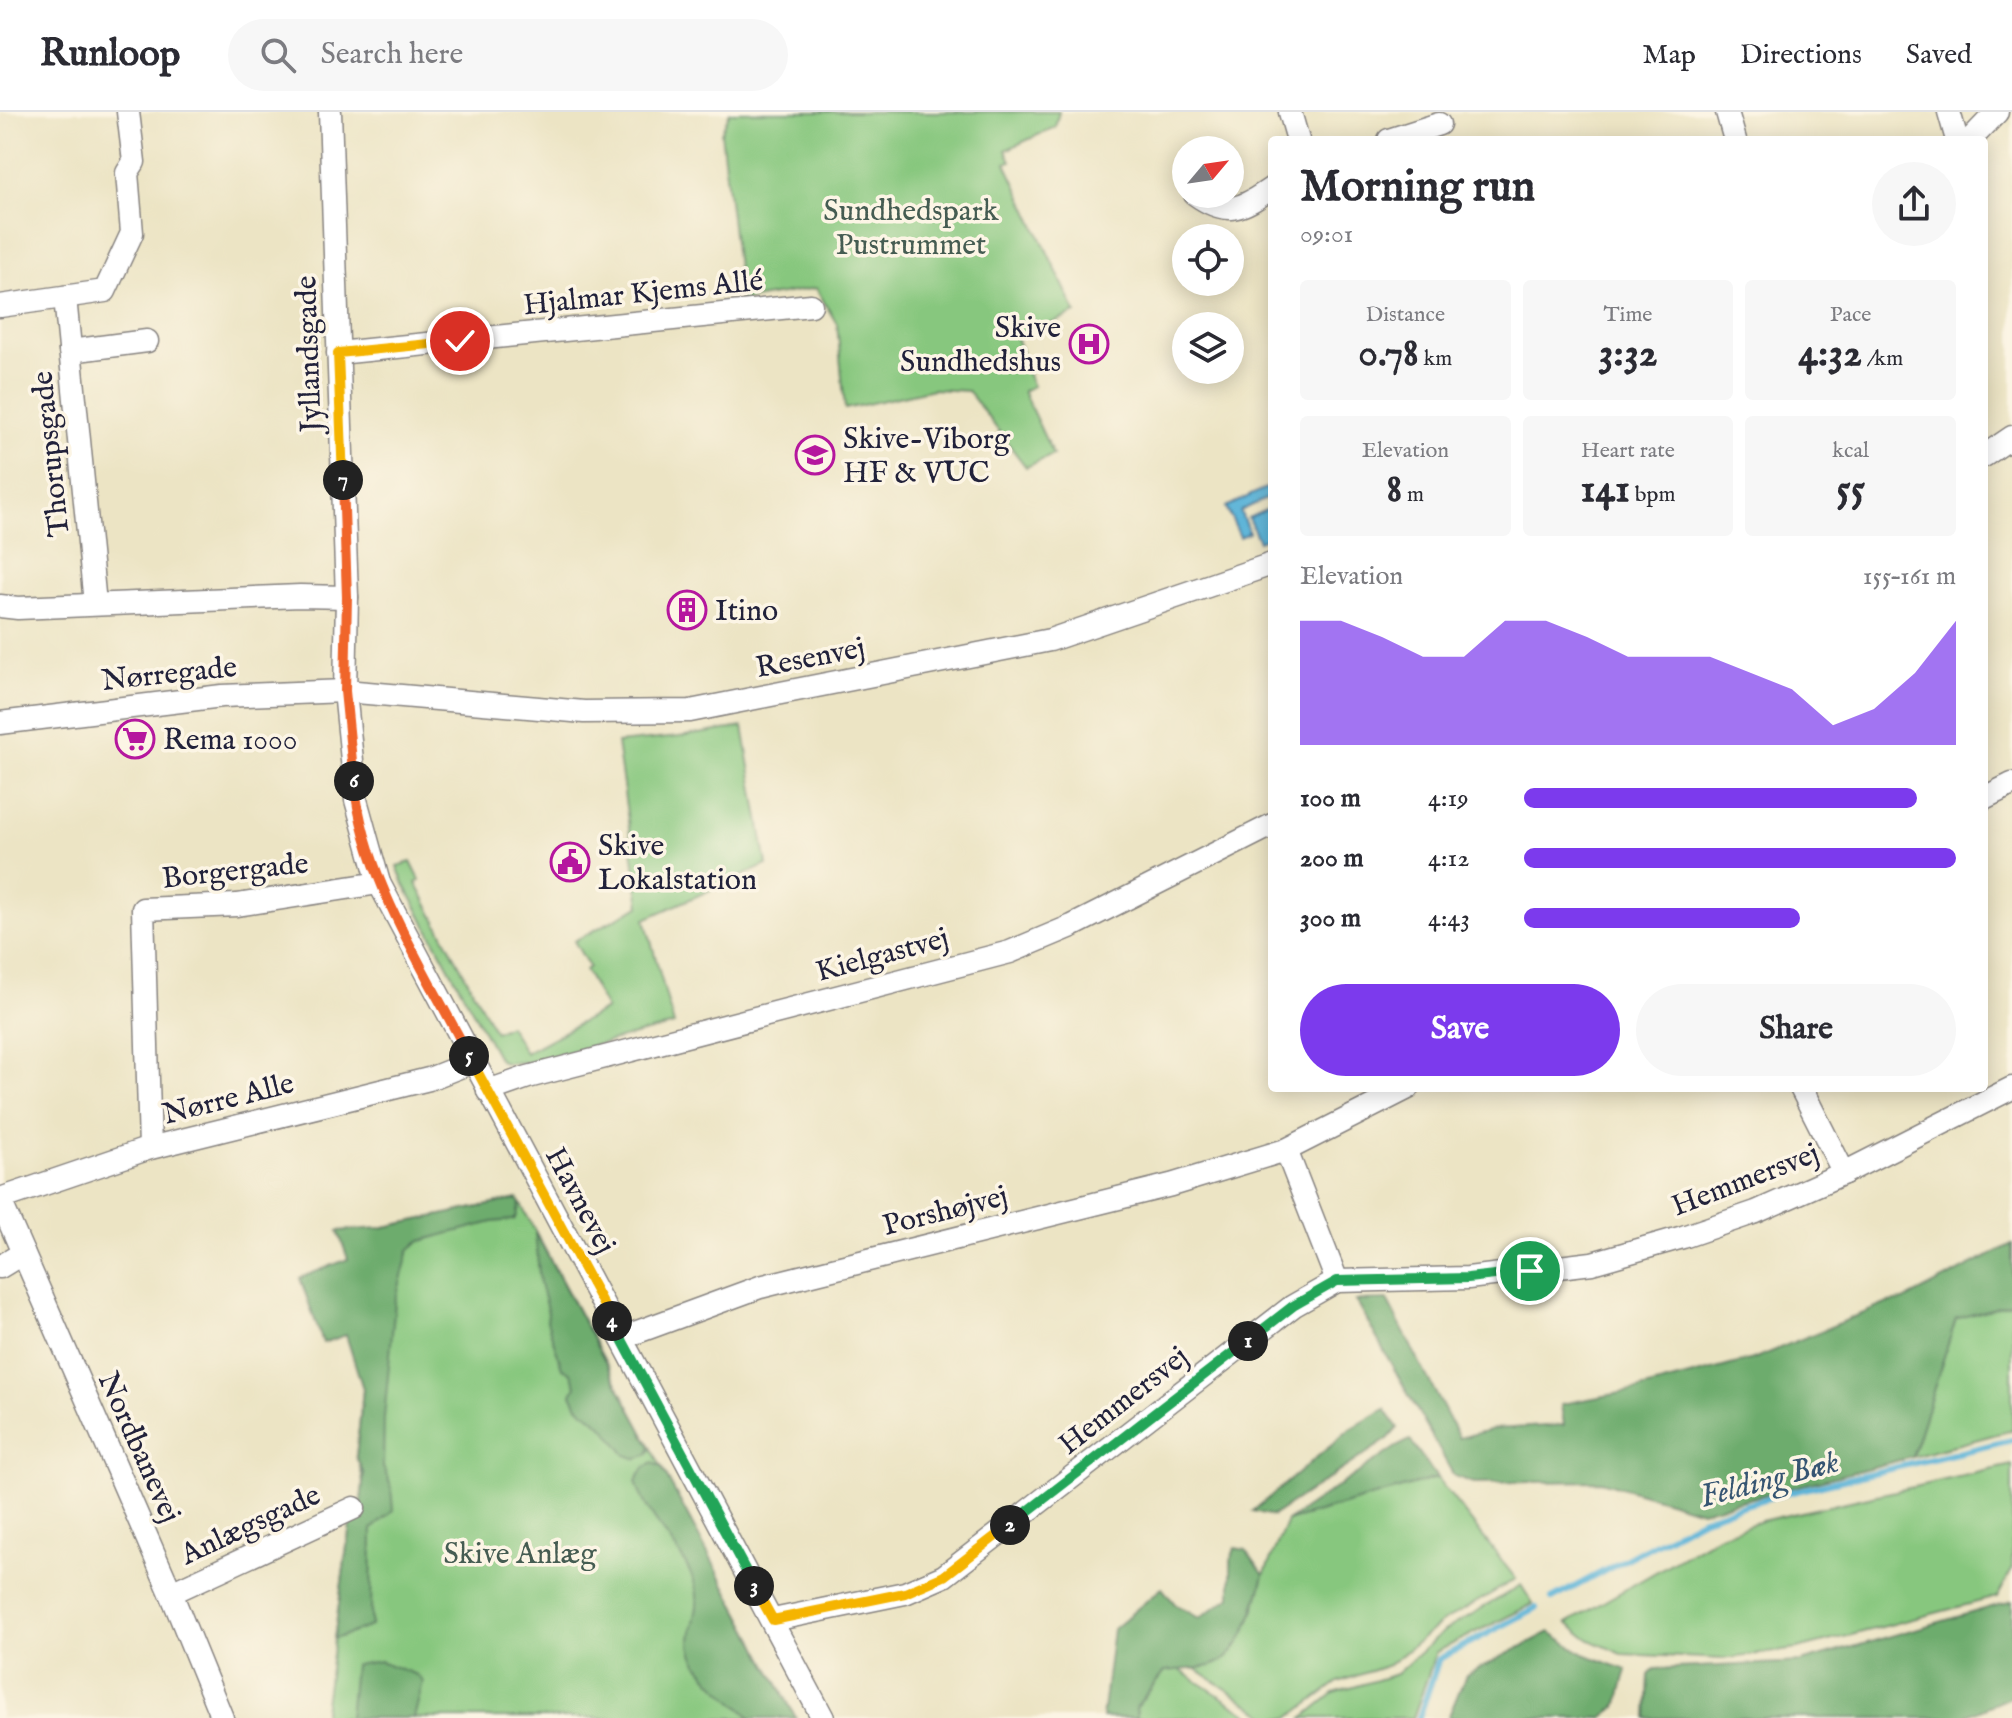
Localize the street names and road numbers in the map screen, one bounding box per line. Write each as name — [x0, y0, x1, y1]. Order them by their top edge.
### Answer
street label: Hjalmar Kjems Allé — [521, 262, 765, 325]
street label: Jyllandsgade — [288, 275, 332, 436]
street label: Thorupsgade — [24, 369, 80, 538]
street label: Resenvej — [753, 630, 868, 688]
street label: Nørregade — [100, 649, 239, 701]
street label: Borgergade — [160, 845, 310, 899]
street label: Kielgastvej — [812, 920, 953, 992]
street label: Nørre Alle — [159, 1065, 298, 1135]
street label: Hemmersvej — [1667, 1135, 1825, 1226]
street label: Havnevej — [535, 1141, 623, 1261]
street label: Porshøjvej — [879, 1178, 1012, 1246]
street label: Hemmersvej — [1052, 1339, 1197, 1464]
street label: Nordbanevej — [88, 1367, 188, 1529]
street label: Anlægsgade — [174, 1477, 327, 1575]

